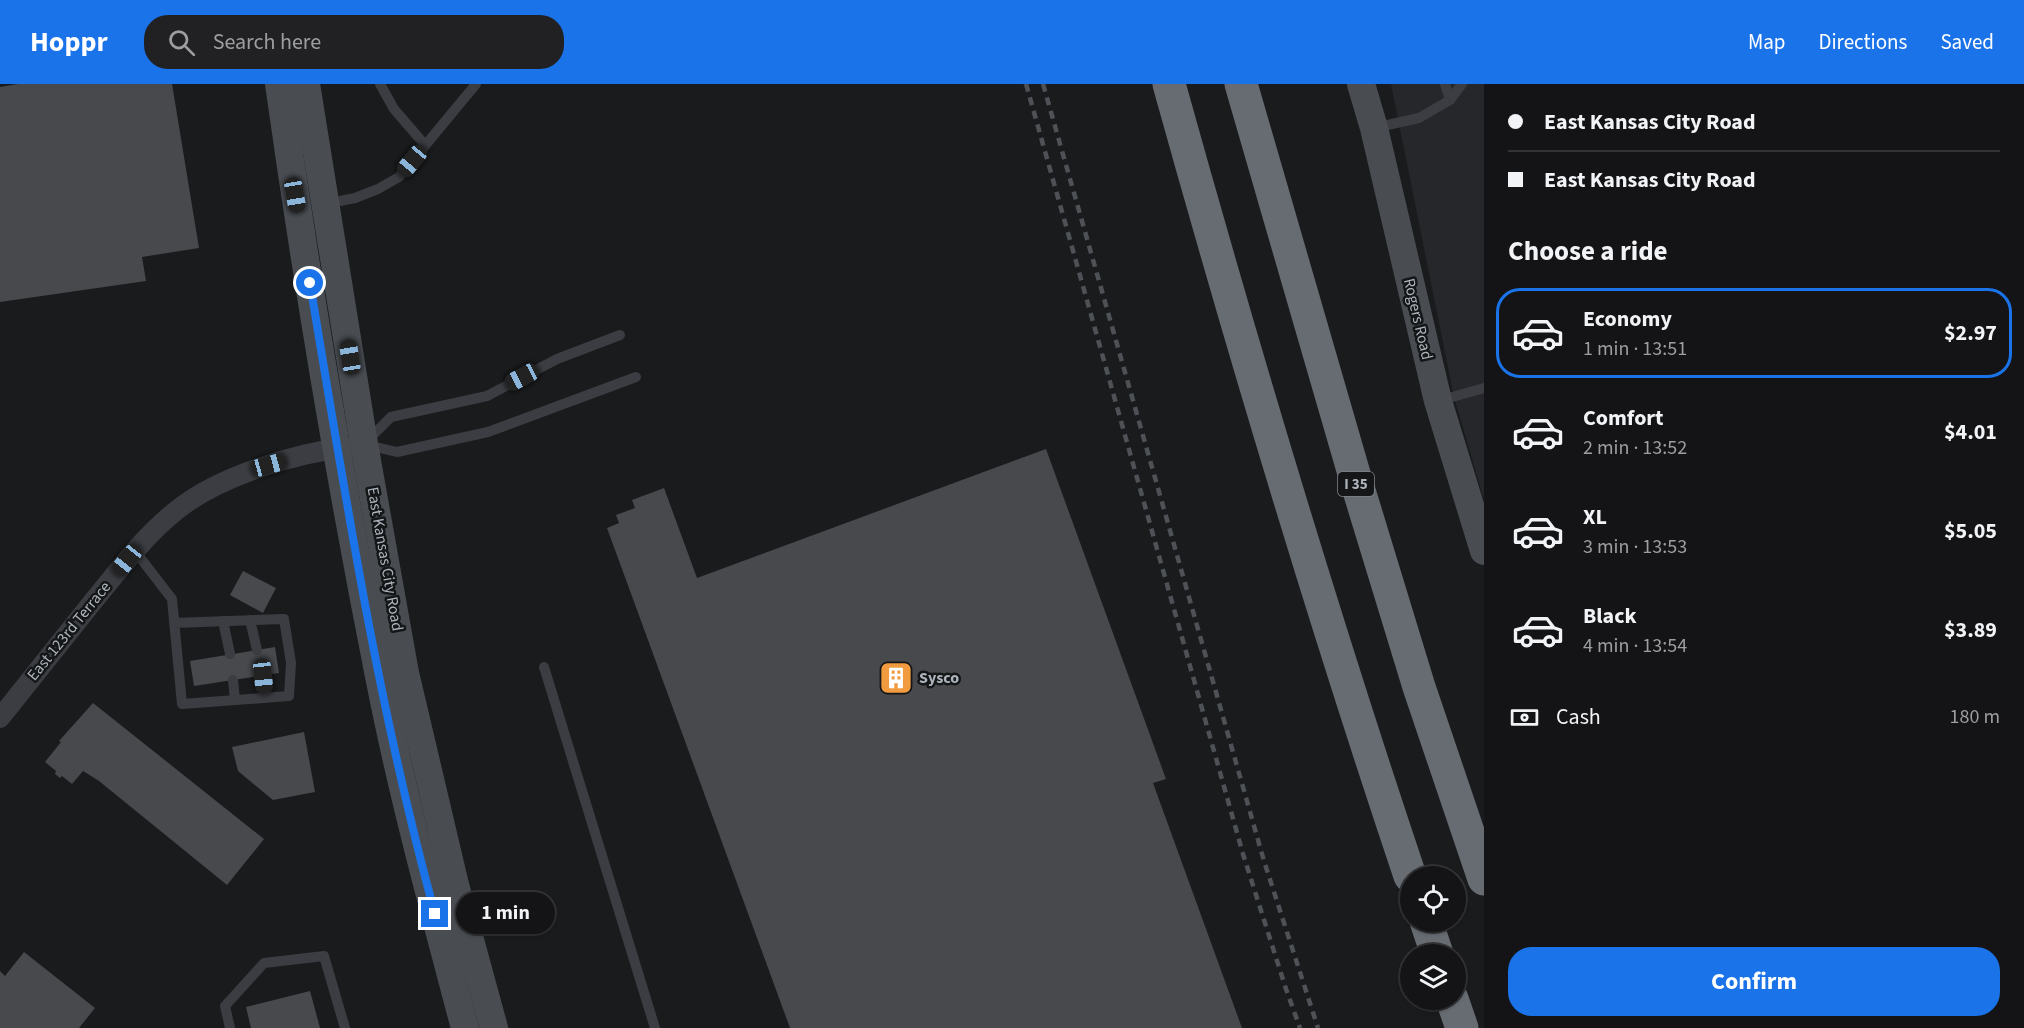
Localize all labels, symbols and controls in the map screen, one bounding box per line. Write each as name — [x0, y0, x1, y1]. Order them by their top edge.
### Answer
search box — [144, 15, 564, 69]
text: Hoppr — [30, 22, 108, 62]
icon: search — [165, 26, 198, 59]
text: Search here — [213, 26, 321, 58]
text: Map — [1748, 27, 1786, 57]
text: Directions — [1819, 27, 1907, 57]
text: Saved — [1940, 27, 1994, 57]
text: East Kansas City Road — [1544, 106, 1756, 138]
car — [394, 141, 430, 181]
text: East Kansas City Road — [1544, 164, 1756, 196]
car — [283, 176, 307, 214]
text: Choose a ride — [1508, 232, 1668, 271]
route start — [296, 269, 323, 296]
street label: Rogers Road — [1398, 276, 1438, 362]
text: Economy — [1583, 303, 1672, 335]
icon: car — [1511, 306, 1565, 360]
text: $2.97 — [1944, 317, 1997, 349]
text: 1 min · 13:51 — [1583, 335, 1687, 363]
car — [338, 338, 362, 376]
car — [502, 361, 542, 393]
text: Comfort — [1583, 402, 1664, 434]
icon: car — [1511, 405, 1565, 459]
text: $4.01 — [1944, 416, 1997, 448]
text: 2 min · 13:52 — [1583, 434, 1687, 462]
car — [249, 452, 289, 478]
road number: I 35 — [1338, 472, 1374, 496]
street label: East Kansas City Road — [362, 485, 408, 633]
text: XL — [1583, 501, 1607, 533]
icon: car — [1511, 504, 1565, 558]
text: $5.05 — [1944, 515, 1997, 547]
text: 3 min · 13:53 — [1583, 533, 1687, 561]
car — [109, 540, 145, 580]
street label: East 123rd Terrace — [22, 577, 116, 685]
text: Black — [1583, 600, 1637, 632]
icon: car — [1511, 603, 1565, 657]
text: $3.89 — [1944, 614, 1997, 646]
text: 4 min · 13:54 — [1583, 632, 1687, 660]
car — [252, 657, 274, 695]
building icon: Sysco — [878, 660, 914, 696]
place label: Sysco — [919, 667, 959, 689]
icon: cash — [1508, 701, 1541, 734]
text: Cash — [1556, 701, 1601, 733]
text: 180 m — [1950, 703, 2000, 731]
map controls — [1400, 866, 1466, 1010]
button: locate — [1400, 866, 1466, 932]
callout: 1 min — [456, 893, 555, 935]
text: 1 min — [481, 899, 530, 927]
route end — [421, 900, 448, 927]
button: layers — [1400, 944, 1466, 1010]
button: Confirm — [1508, 947, 2000, 1016]

